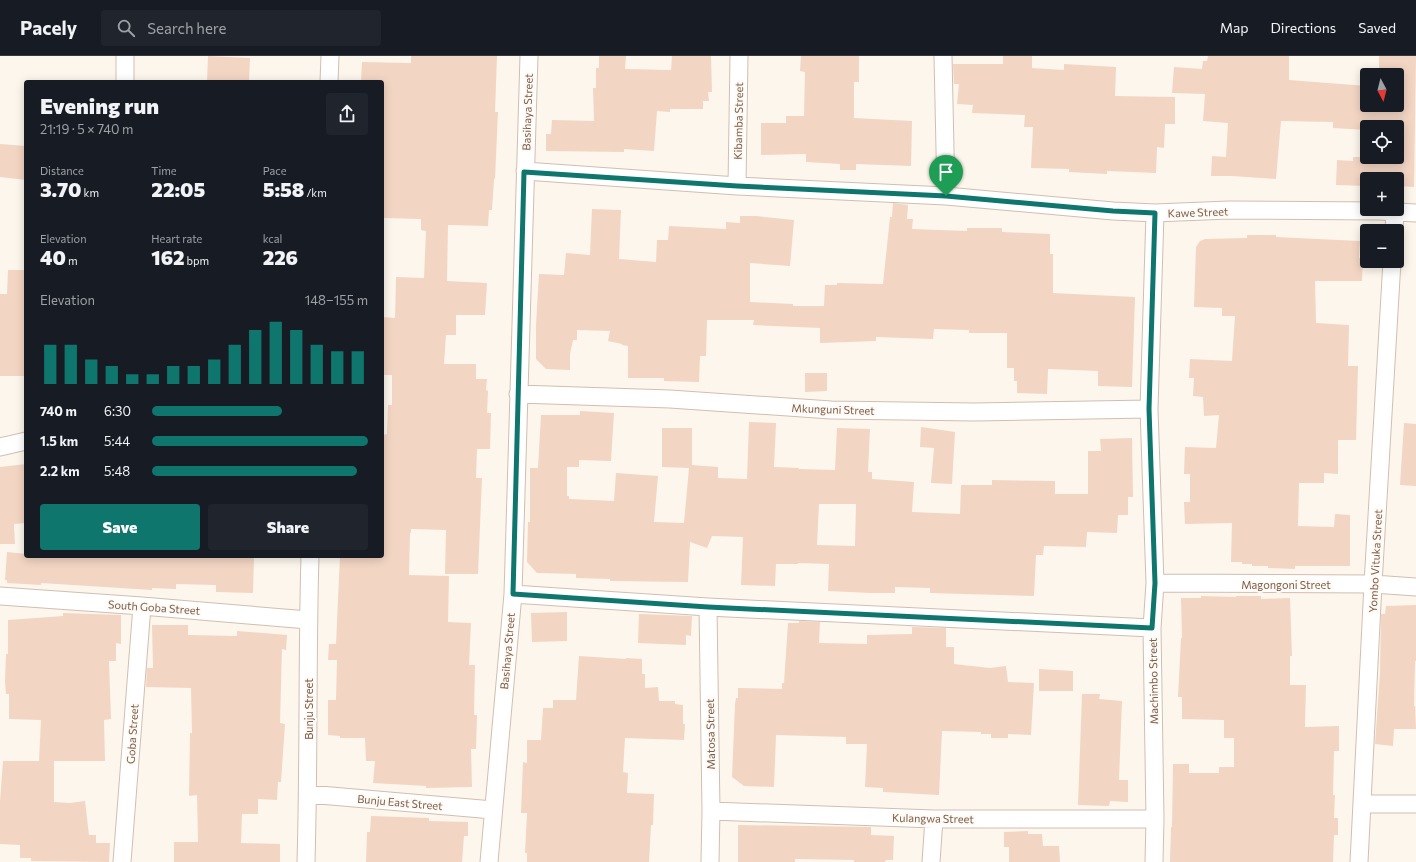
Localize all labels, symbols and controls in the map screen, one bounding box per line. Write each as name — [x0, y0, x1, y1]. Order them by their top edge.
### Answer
search box — [101, 10, 381, 46]
text: Pacely — [20, 16, 77, 39]
icon: search — [115, 17, 137, 39]
text: Search here — [147, 19, 227, 37]
text: Map — [1220, 19, 1249, 36]
text: Directions — [1271, 19, 1336, 36]
text: Saved — [1358, 19, 1396, 36]
north arrow — [1360, 68, 1404, 112]
map controls — [1360, 68, 1404, 268]
street label: Basihaya Street — [519, 73, 535, 151]
street label: Kibamba Street — [731, 82, 745, 160]
text: Evening run — [40, 92, 159, 119]
button: share — [326, 93, 368, 135]
button: locate — [1360, 120, 1404, 164]
text: 21:19 · 5 × 740 m — [40, 121, 133, 137]
pin — [929, 155, 963, 196]
icon: arrive — [935, 161, 957, 183]
text: Distance — [40, 164, 84, 177]
text: Time — [151, 164, 177, 177]
text: Pace — [263, 164, 287, 177]
button: + — [1360, 172, 1404, 216]
text: 3.70 — [40, 177, 81, 201]
text: 22:05 — [151, 177, 205, 201]
text: 5:58 — [263, 177, 304, 201]
text: km — [81, 186, 99, 199]
text: /km — [304, 186, 327, 199]
street label: Kawe Street — [1167, 204, 1229, 220]
button: − — [1360, 224, 1404, 268]
text: Elevation — [40, 232, 86, 245]
text: Heart rate — [151, 232, 202, 245]
text: kcal — [263, 232, 282, 245]
text: 40 — [40, 245, 66, 269]
text: 162 — [151, 245, 185, 269]
text: 226 — [263, 245, 298, 269]
text: m — [66, 254, 78, 267]
text: bpm — [185, 254, 209, 267]
text: Elevation — [40, 292, 95, 308]
text: 148–155 m — [305, 292, 368, 308]
street label: Mkunguni Street — [791, 401, 875, 417]
text: 740 m — [40, 403, 77, 419]
text: 6:30 — [104, 403, 131, 419]
text: 1.5 km — [40, 433, 78, 449]
text: 5:44 — [104, 433, 130, 449]
text: 2.2 km — [40, 463, 80, 479]
text: 5:48 — [104, 463, 130, 479]
button: Save — [40, 504, 200, 550]
button: Share — [208, 504, 368, 550]
street label: Yombo Vituka Street — [1366, 509, 1384, 613]
street label: Magongoni Street — [1241, 578, 1331, 591]
street label: South Goba Street — [108, 597, 201, 617]
street label: Basihaya Street — [497, 612, 517, 690]
street label: Machimbo Street — [1146, 637, 1160, 724]
street label: Bunju Street — [302, 678, 315, 740]
street label: Matosa Street — [703, 698, 717, 770]
street label: Goba Street — [123, 703, 141, 764]
street label: Bunju East Street — [357, 792, 444, 812]
street label: Kulangwa Street — [892, 811, 975, 825]

